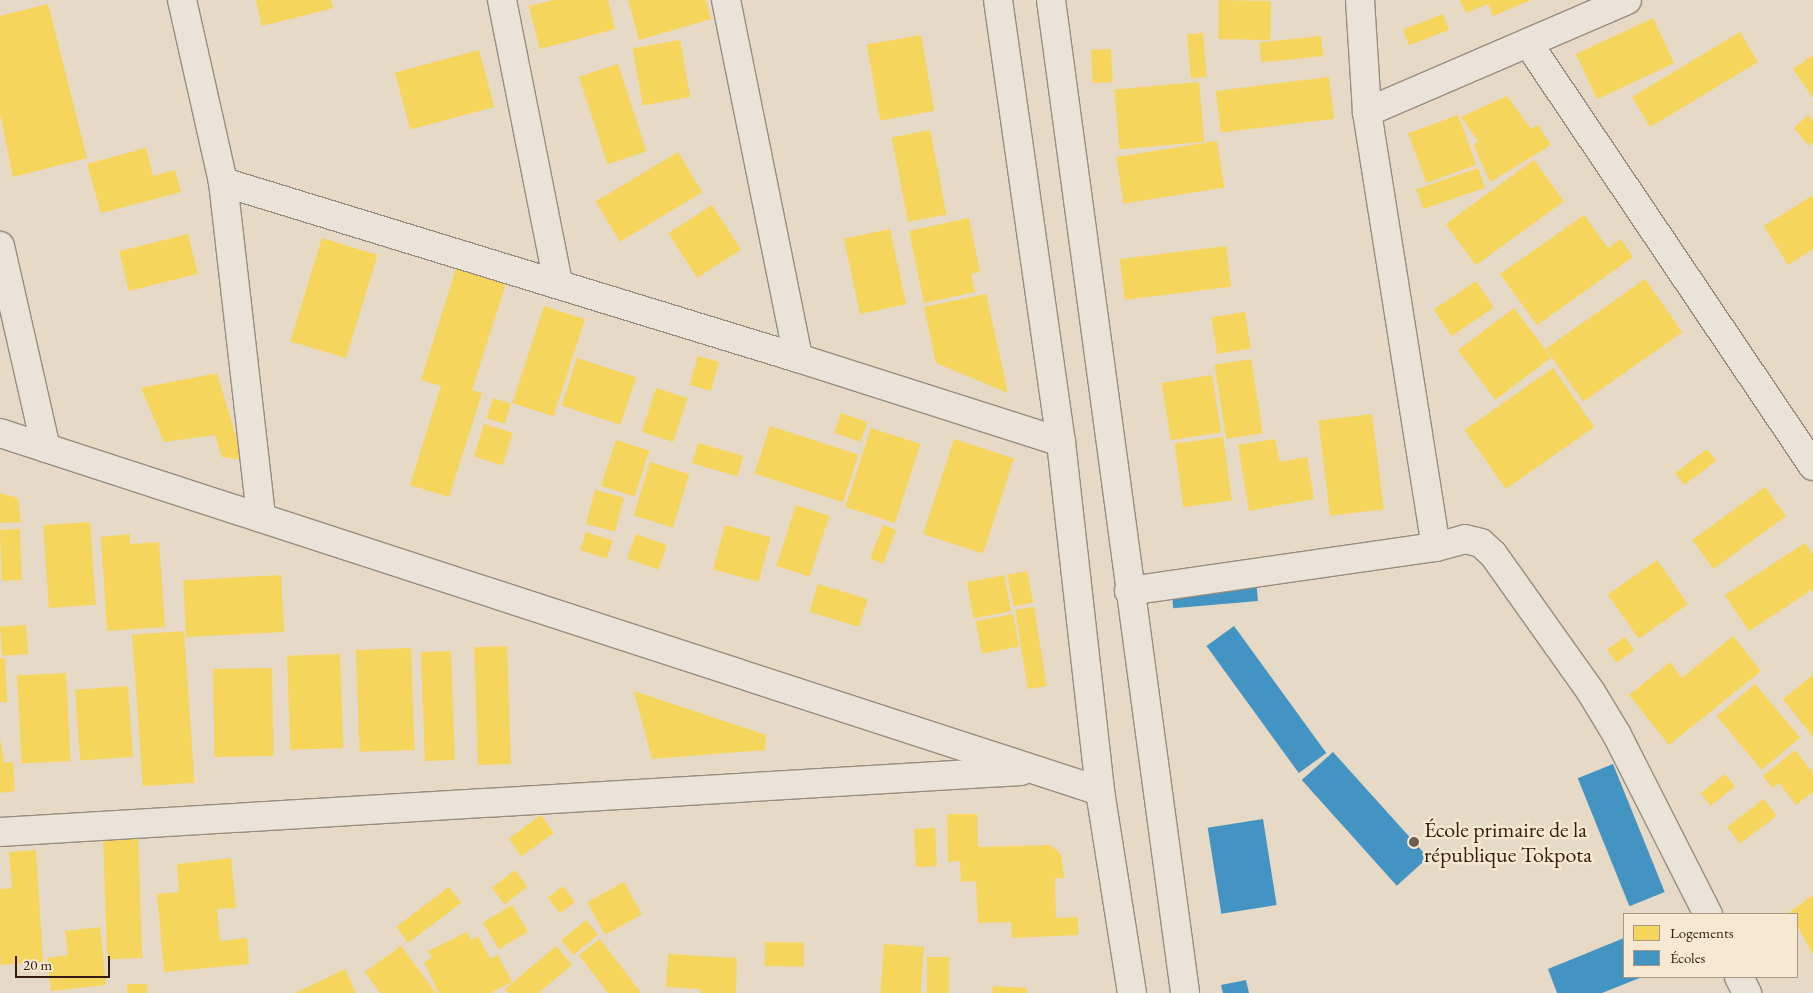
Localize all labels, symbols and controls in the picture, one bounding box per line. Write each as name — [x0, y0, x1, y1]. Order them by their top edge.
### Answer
place label: École primaire de la république Tokpota — [1424, 816, 1592, 868]
marker: École primaire de la république Tokpota — [1408, 836, 1420, 848]
legend — [1623, 913, 1798, 978]
text: Logements — [1670, 923, 1734, 942]
scale bar — [18, 946, 112, 978]
text: Écoles — [1670, 948, 1705, 967]
text: 20 m — [23, 955, 52, 974]

